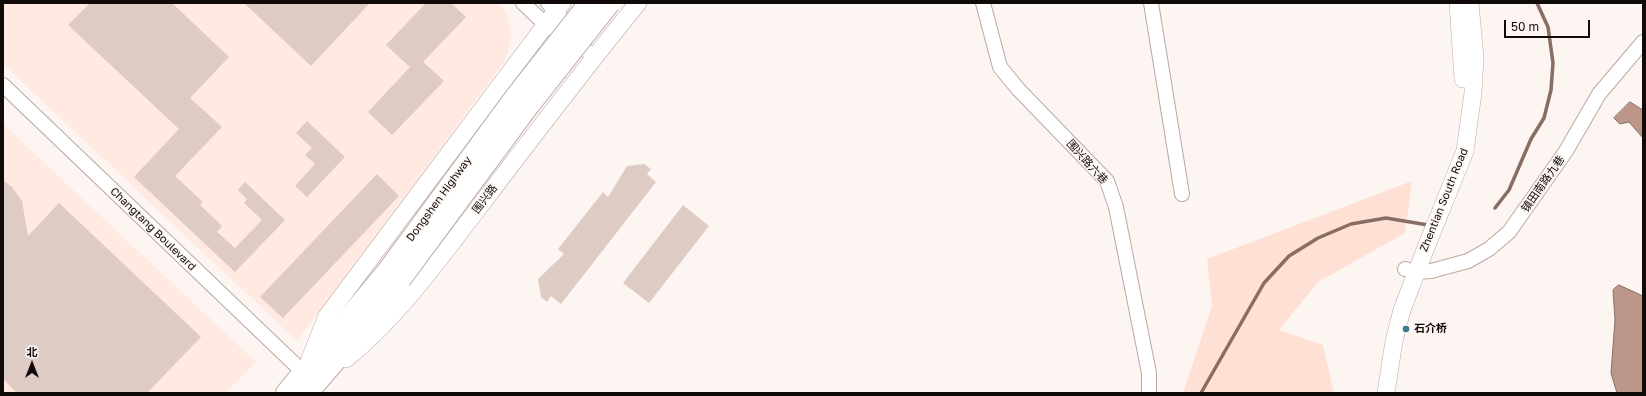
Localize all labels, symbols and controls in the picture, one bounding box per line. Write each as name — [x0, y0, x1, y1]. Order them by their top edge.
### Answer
scale bar — [1506, 12, 1592, 38]
text: 50 m — [1511, 19, 1539, 34]
street label: 围兴路六巷 — [1064, 137, 1110, 187]
street label: Zhentian South Road — [1417, 146, 1471, 254]
street label: 镇田南路九巷 — [1519, 153, 1567, 215]
street label: Dongshen Highway — [404, 154, 474, 244]
street label: 围兴路 — [470, 182, 500, 216]
street label: Changtang Boulevard — [107, 185, 199, 273]
place label: 石介桥 — [1414, 322, 1447, 336]
marker: 石介桥 — [1401, 324, 1411, 334]
north arrow — [12, 344, 52, 384]
text: 北 — [27, 345, 38, 358]

